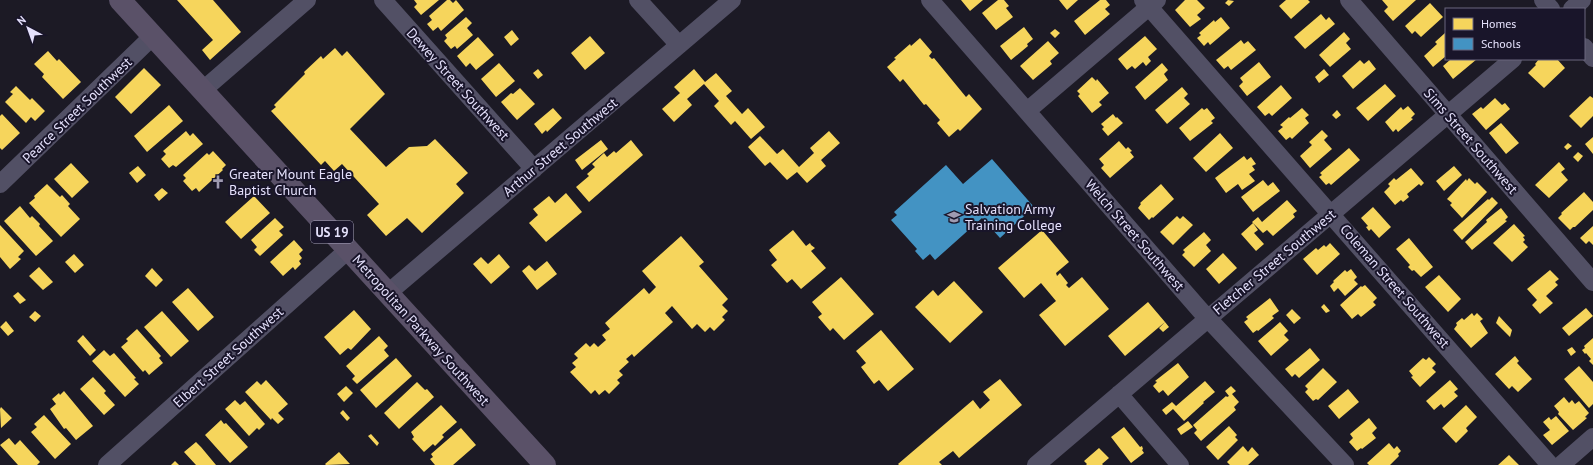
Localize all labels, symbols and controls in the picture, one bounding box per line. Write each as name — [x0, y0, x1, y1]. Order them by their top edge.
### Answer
north arrow — [8, 8, 48, 48]
legend — [1445, 8, 1585, 60]
text: N — [14, 13, 29, 28]
text: Homes — [1481, 16, 1516, 31]
street label: Dewey Street Southwest — [403, 24, 513, 144]
text: Schools — [1481, 36, 1521, 51]
street label: Pearce Street Southwest — [19, 53, 136, 167]
street label: Sims Street Southwest — [1420, 84, 1522, 198]
street label: Arthur Street Southwest — [499, 94, 621, 200]
place label: Greater Mount Eagle Baptist Church — [229, 165, 352, 199]
church icon: Greater Mount Eagle Baptist Church — [210, 174, 226, 190]
street label: Welch Street Southwest — [1082, 175, 1189, 295]
place label: Salvation Army Training College — [965, 200, 1062, 234]
street label: Fletcher Street Southwest — [1209, 205, 1339, 319]
school or university icon: Salvation Army Training College — [946, 209, 962, 225]
street label: Coleman Street Southwest — [1336, 220, 1454, 352]
road number: US 19 — [311, 221, 353, 243]
street label: Metropolitan Parkway Southwest — [348, 251, 494, 409]
street label: Elbert Street Southwest — [169, 303, 287, 411]

